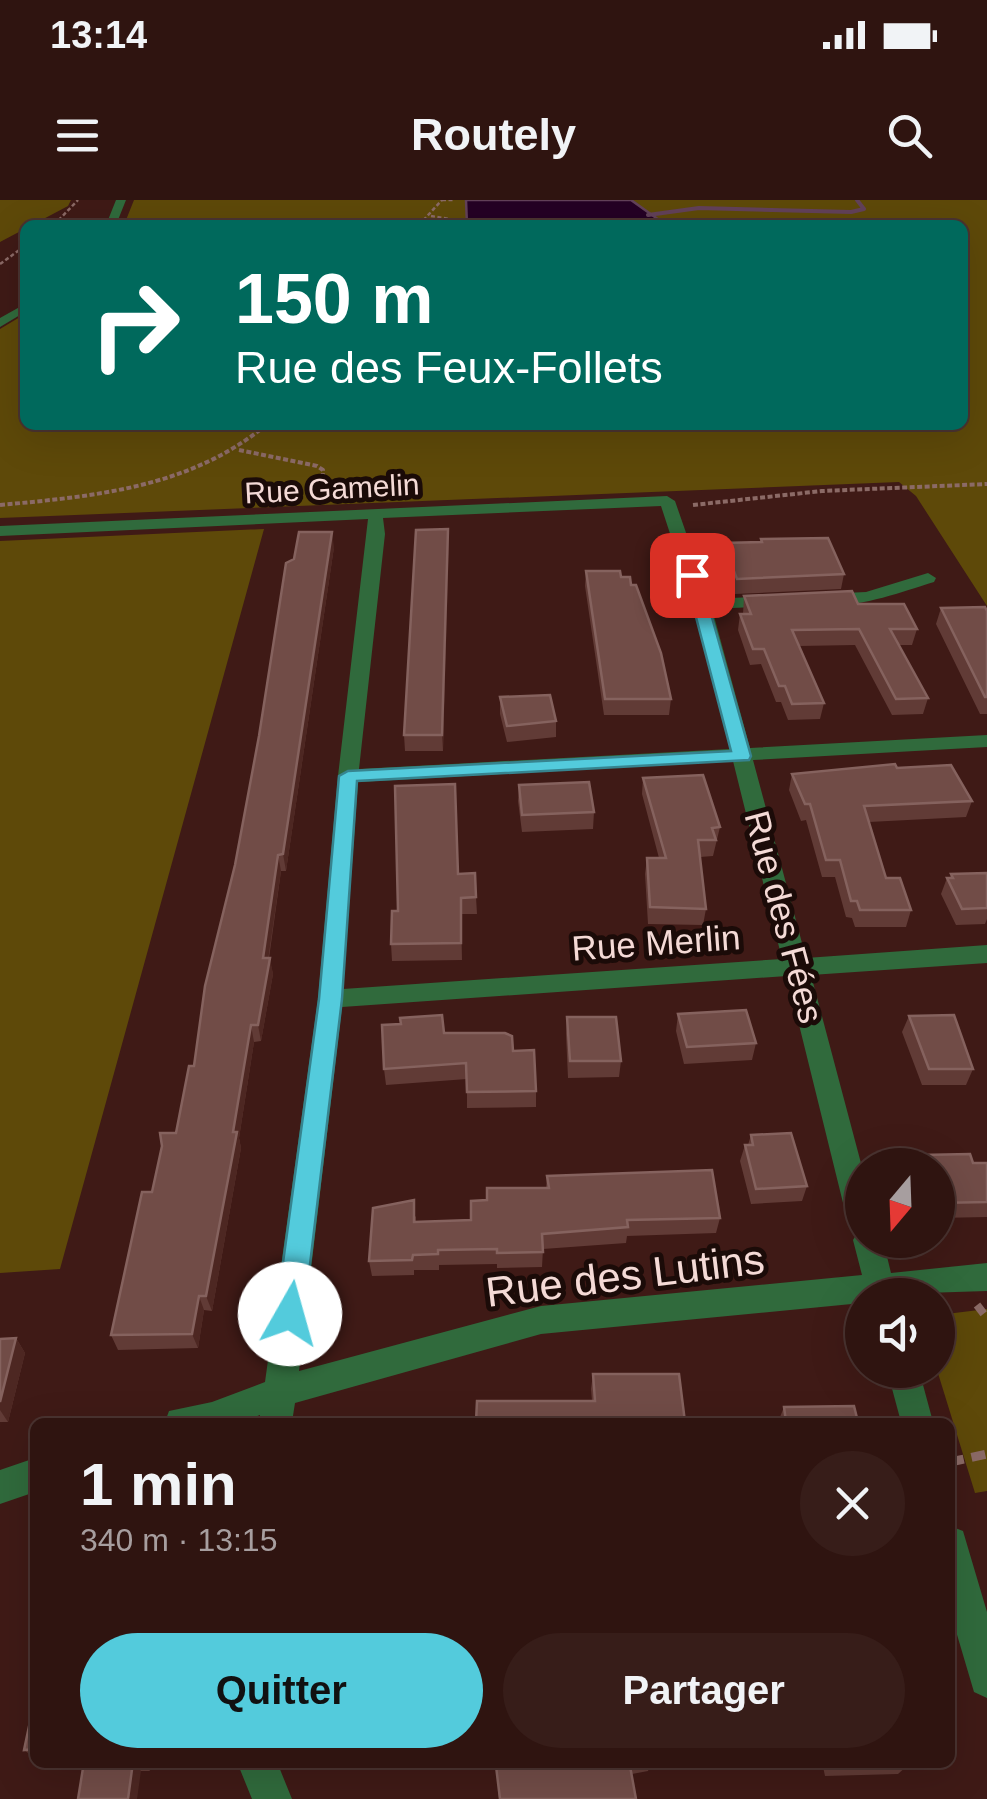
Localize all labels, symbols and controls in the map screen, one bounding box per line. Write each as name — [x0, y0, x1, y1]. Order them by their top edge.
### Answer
text: 13:14 — [50, 14, 147, 56]
icon: menu — [50, 108, 105, 163]
icon: search — [882, 108, 937, 163]
text: Routely — [411, 109, 576, 160]
icon: right — [70, 260, 200, 390]
text: 150 m — [235, 260, 433, 338]
text: Rue des Feux-Follets — [235, 342, 663, 393]
street label: Rue Gamelin — [244, 467, 420, 510]
pin — [650, 533, 735, 618]
icon: arrive — [665, 548, 720, 603]
street label: Rue des Fées — [737, 807, 832, 1027]
street label: Rue Merlin — [570, 917, 742, 968]
north arrow — [845, 1148, 955, 1258]
map controls — [845, 1148, 955, 1388]
street label: Rue des Lutins — [483, 1235, 767, 1316]
position arrow — [238, 1262, 342, 1366]
button: sound — [845, 1278, 955, 1388]
text: 1 min — [80, 1451, 237, 1518]
button: close — [800, 1451, 905, 1556]
text: 340 m · 13:15 — [80, 1522, 277, 1558]
button: Quitter — [80, 1633, 483, 1748]
button: Partager — [503, 1633, 905, 1748]

